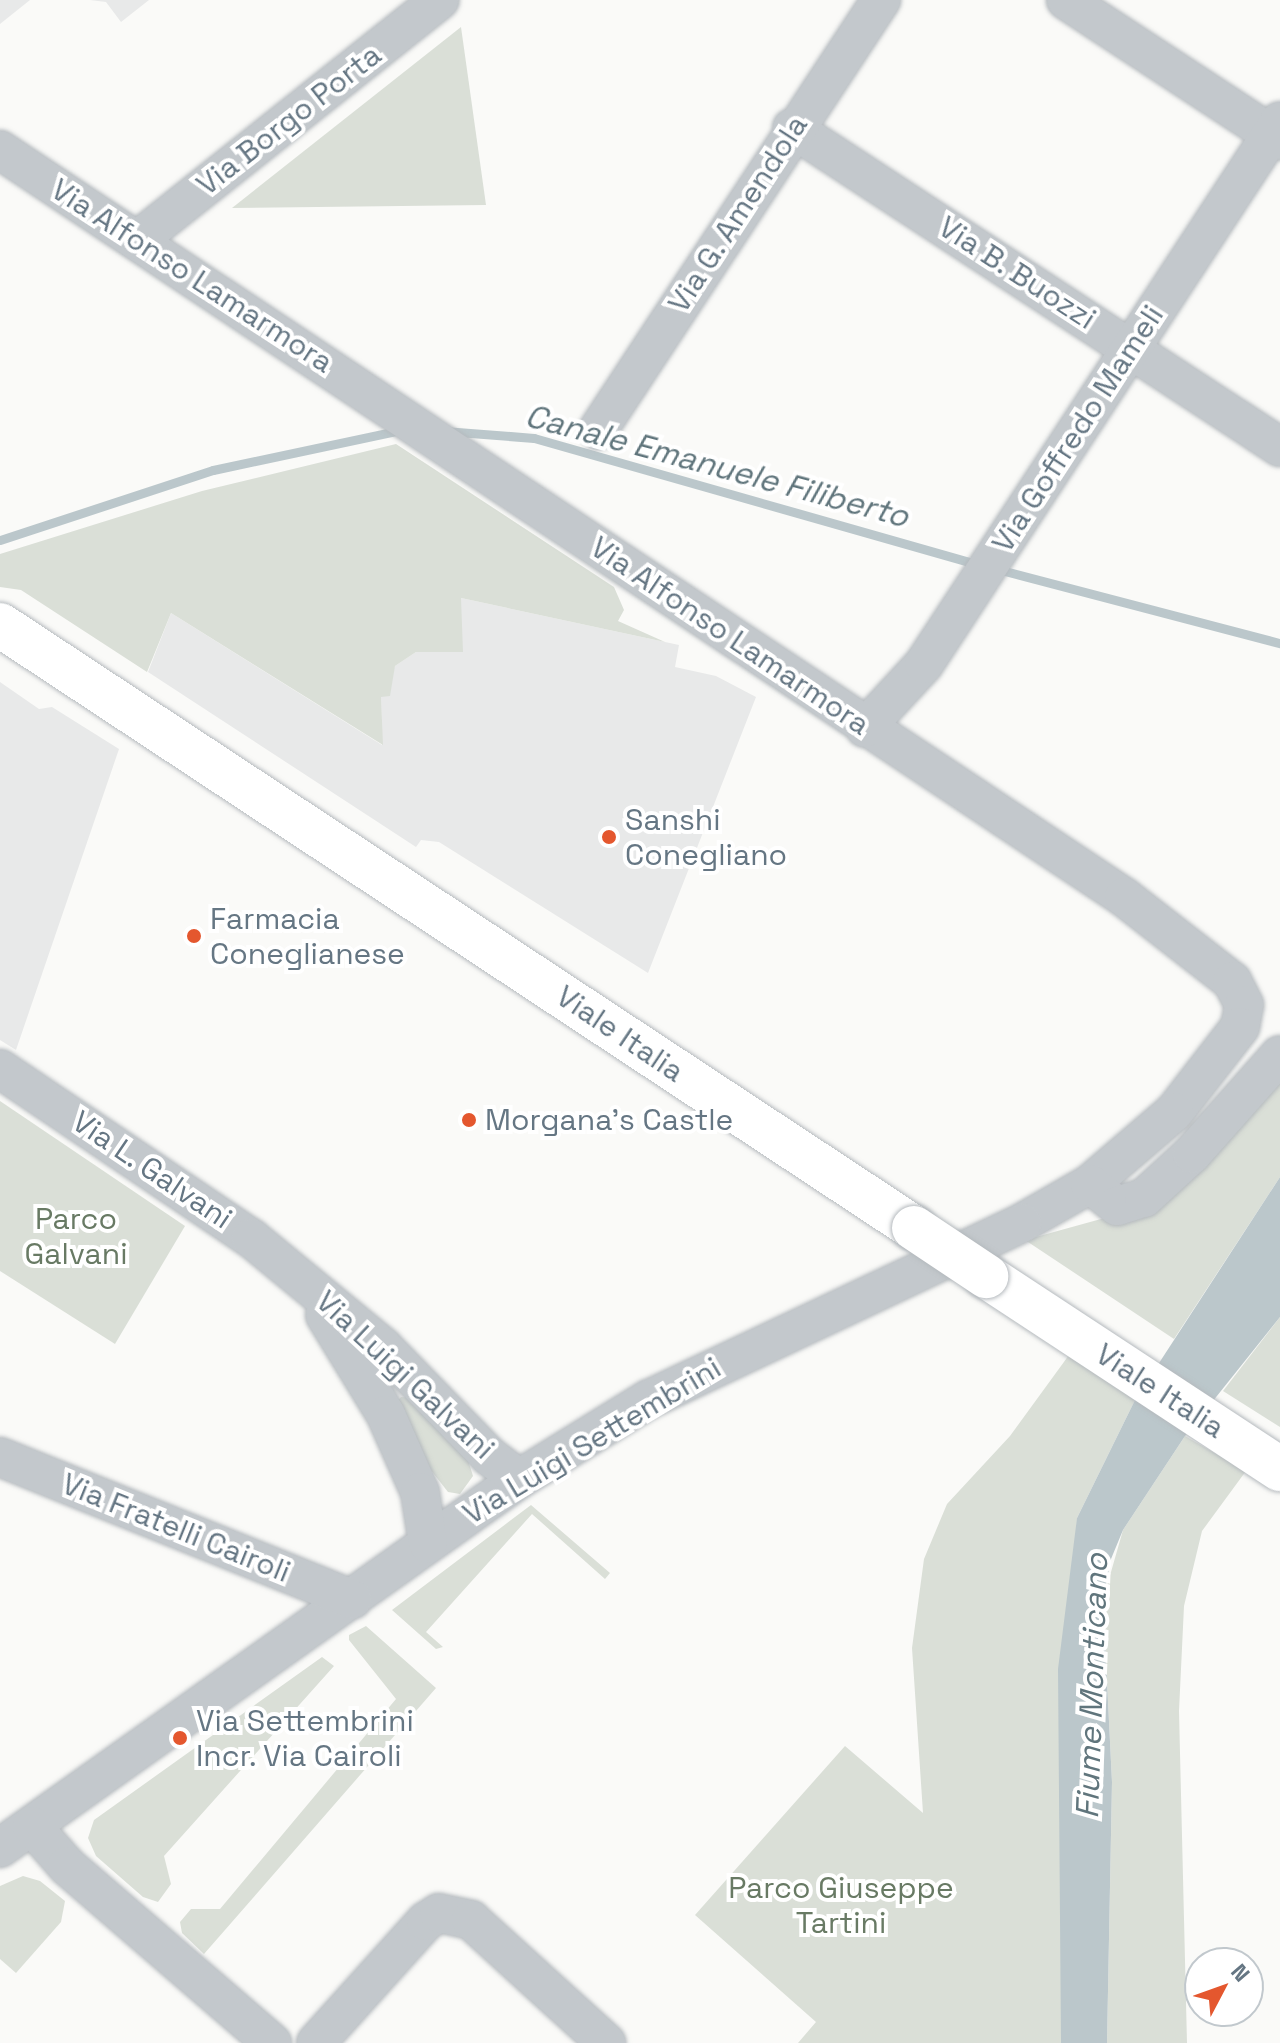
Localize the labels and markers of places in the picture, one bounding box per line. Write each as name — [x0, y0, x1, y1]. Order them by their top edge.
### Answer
place label: Sanshi Conegliano — [625, 802, 787, 872]
marker: Sanshi Conegliano — [600, 828, 618, 846]
place label: Farmacia Coneglianese — [210, 901, 405, 972]
marker: Farmacia Coneglianese — [185, 927, 203, 945]
place label: Morgana's Castle — [485, 1102, 733, 1138]
marker: Morgana's Castle — [460, 1111, 478, 1129]
place label: Via Settembrini Incr. Via Cairoli — [196, 1703, 414, 1774]
marker: Via Settembrini Incr. Via Cairoli — [171, 1729, 189, 1747]

